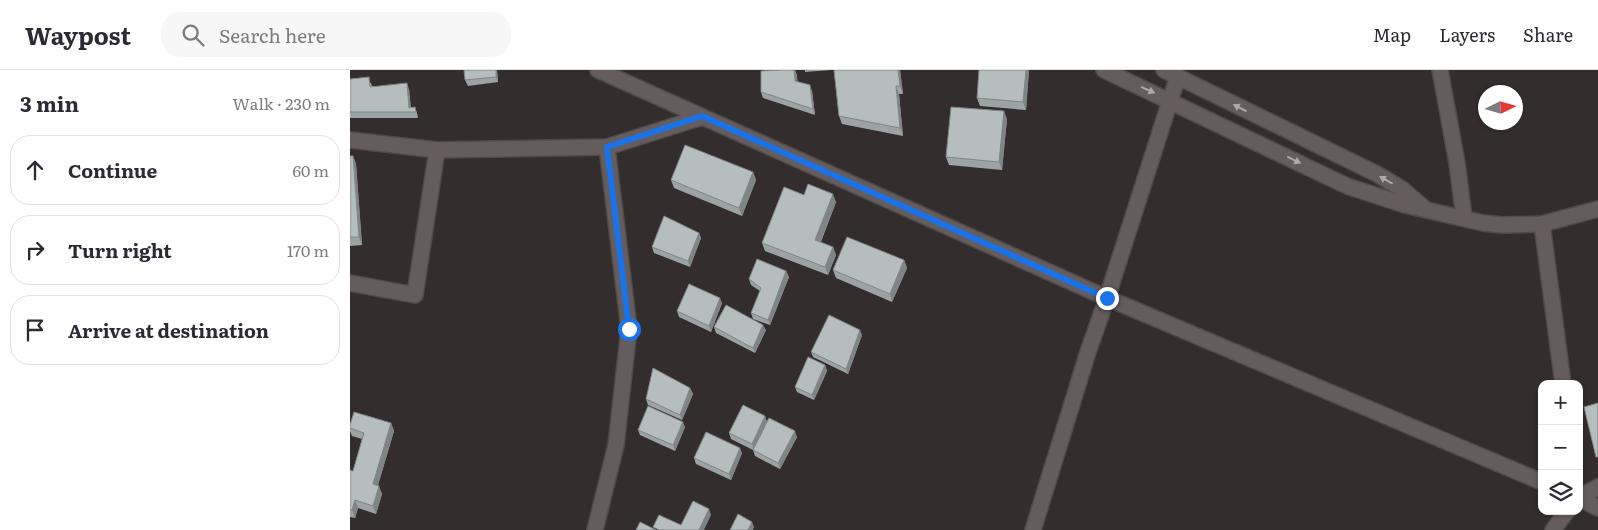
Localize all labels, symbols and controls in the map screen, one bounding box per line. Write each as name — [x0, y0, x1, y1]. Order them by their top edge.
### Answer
search box — [161, 12, 511, 57]
text: Waypost — [25, 17, 131, 52]
icon: search — [179, 21, 207, 49]
text: Search here — [219, 21, 326, 49]
text: Map — [1373, 21, 1411, 48]
text: Layers — [1439, 21, 1495, 48]
text: Share — [1523, 21, 1573, 48]
north arrow — [1478, 85, 1523, 130]
text: 3 min — [20, 87, 79, 118]
one-way arrow — [1141, 87, 1155, 95]
text: Walk · 230 m — [233, 91, 330, 115]
one-way arrow — [1233, 104, 1247, 112]
icon: ahead — [21, 156, 49, 184]
text: Continue — [68, 156, 157, 184]
one-way arrow — [1287, 156, 1302, 165]
text: 60 m — [292, 158, 329, 182]
one-way arrow — [1379, 175, 1393, 184]
icon: right — [21, 236, 49, 264]
text: Turn right — [68, 236, 172, 264]
text: 170 m — [287, 238, 329, 262]
route end — [1096, 287, 1119, 310]
icon: arrive — [21, 316, 49, 344]
text: Arrive at destination — [68, 316, 269, 344]
route start — [618, 318, 641, 341]
map controls — [1538, 380, 1583, 515]
button: + — [1538, 380, 1583, 425]
button: − — [1538, 425, 1583, 470]
button: layers — [1538, 470, 1583, 515]

